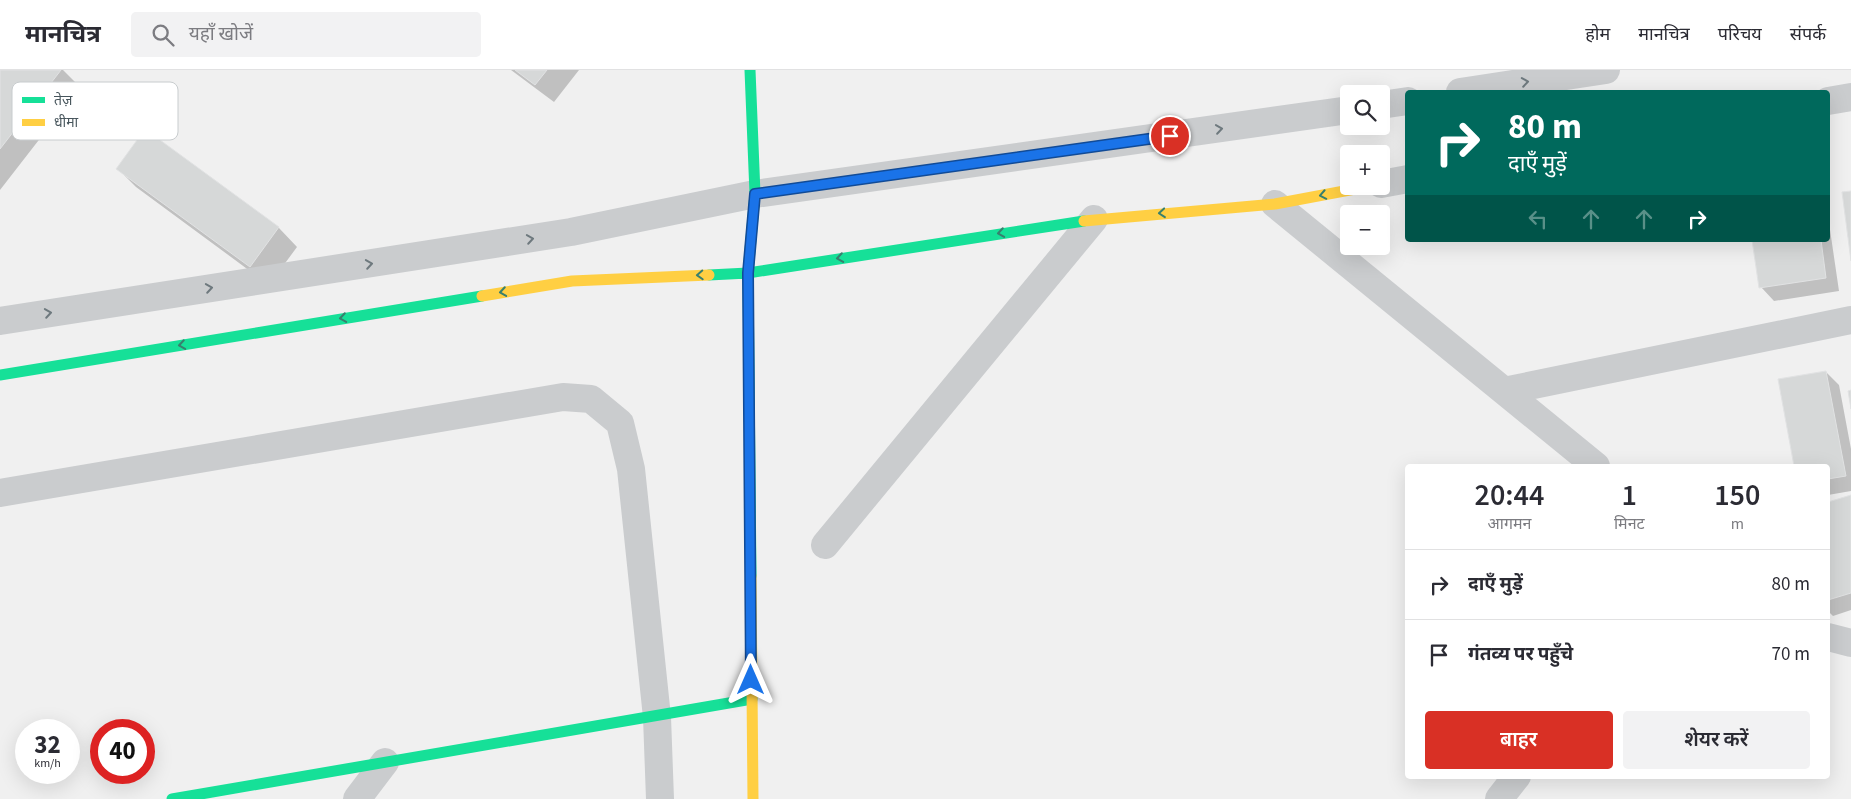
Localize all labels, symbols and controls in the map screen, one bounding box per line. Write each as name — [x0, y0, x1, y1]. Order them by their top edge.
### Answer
search box — [131, 12, 481, 57]
text: मानचित्र — [25, 17, 101, 52]
icon: search — [149, 21, 177, 49]
text: यहाँ खोजें — [189, 21, 253, 48]
text: होम — [1585, 22, 1610, 47]
text: मानचित्र — [1638, 22, 1690, 47]
text: परिचय — [1718, 22, 1762, 47]
text: संपर्क — [1790, 22, 1826, 47]
one-way arrow — [1521, 78, 1530, 88]
legend — [12, 82, 178, 140]
map controls — [1340, 85, 1390, 255]
button: search — [1340, 85, 1390, 135]
text: तेज़ — [54, 91, 73, 111]
text: 80 m — [1508, 102, 1582, 152]
icon: right — [1425, 110, 1490, 175]
text: धीमा — [54, 113, 79, 133]
pin — [1149, 115, 1191, 157]
icon: arrive — [1156, 122, 1184, 150]
one-way arrow — [1215, 124, 1223, 135]
button: + — [1340, 145, 1390, 195]
text: दाएँ मुड़ें — [1508, 148, 1567, 180]
one-way arrow — [1319, 190, 1328, 200]
button: − — [1340, 205, 1390, 255]
icon: left — [1524, 205, 1552, 233]
icon: ahead — [1577, 205, 1605, 233]
icon: ahead — [1630, 205, 1658, 233]
icon: right — [1683, 205, 1711, 233]
one-way arrow — [1158, 208, 1166, 219]
one-way arrow — [996, 228, 1005, 238]
one-way arrow — [526, 234, 534, 244]
one-way arrow — [836, 253, 845, 263]
one-way arrow — [366, 259, 374, 270]
one-way arrow — [695, 270, 703, 280]
one-way arrow — [204, 284, 213, 294]
one-way arrow — [499, 286, 507, 297]
one-way arrow — [44, 309, 52, 319]
one-way arrow — [338, 313, 347, 323]
one-way arrow — [178, 339, 186, 350]
text: 20:44 — [1475, 474, 1544, 517]
text: 1 — [1622, 474, 1637, 517]
text: 150 — [1714, 474, 1760, 517]
text: आगमन — [1488, 513, 1531, 535]
text: मिनट — [1614, 513, 1645, 535]
text: m — [1731, 513, 1744, 535]
icon: right — [1425, 571, 1453, 599]
text: दाएँ मुड़ें — [1468, 571, 1523, 598]
text: 80 m — [1772, 571, 1810, 598]
icon: arrive — [1425, 641, 1453, 669]
text: गंतव्य पर पहुँचे — [1468, 641, 1573, 668]
text: 70 m — [1772, 641, 1810, 668]
position arrow — [724, 653, 776, 705]
button: बाहर — [1425, 711, 1613, 769]
button: शेयर करें — [1623, 711, 1810, 769]
speed limit sign: 40 — [90, 719, 155, 784]
text: 32 — [34, 727, 61, 763]
text: km/h — [34, 755, 61, 772]

